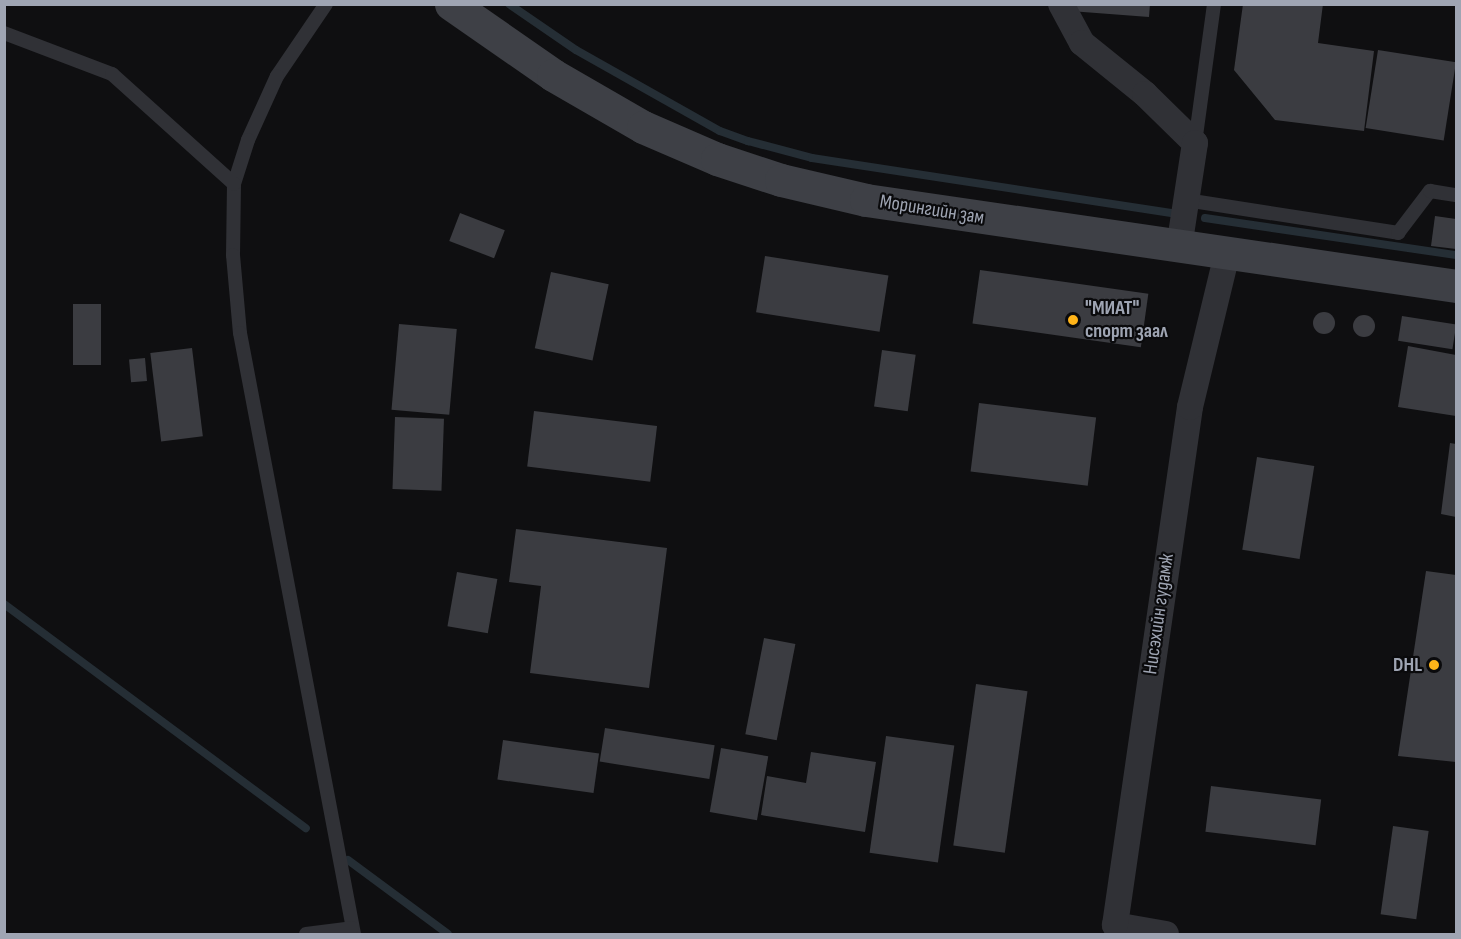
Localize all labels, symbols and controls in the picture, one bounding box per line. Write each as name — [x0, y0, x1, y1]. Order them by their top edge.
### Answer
street label: Морингийн зам — [878, 190, 986, 230]
place label: "МИАТ" спорт заал — [1085, 296, 1168, 343]
marker: "МИАТ" спорт заал — [1066, 313, 1080, 327]
street label: Нисэхийн гудамж — [1139, 552, 1179, 676]
place label: DHL — [1393, 653, 1422, 677]
marker: DHL — [1427, 658, 1441, 672]

